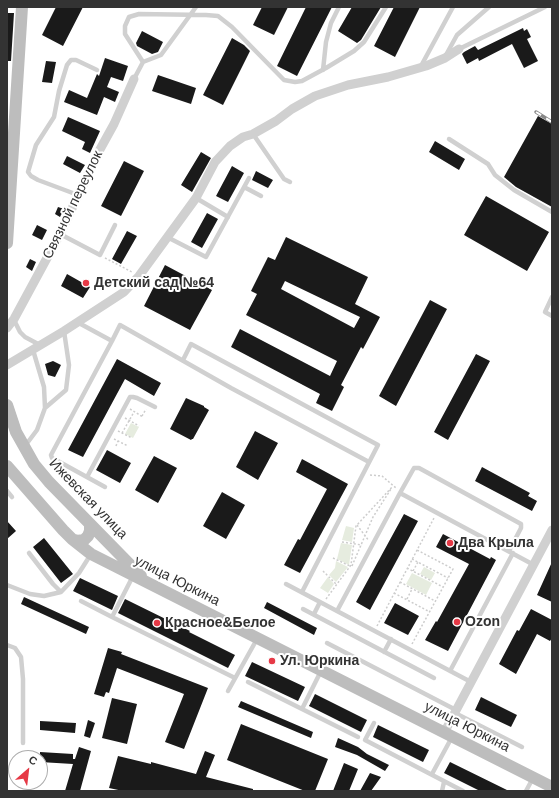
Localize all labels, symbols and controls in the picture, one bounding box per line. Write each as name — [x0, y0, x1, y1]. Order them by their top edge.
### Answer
street label: Связной переулок — [40, 148, 106, 262]
place label: Детский сад №64 — [94, 275, 214, 291]
marker: Детский сад №64 — [81, 278, 91, 288]
street label: Ижевская улица — [45, 455, 131, 543]
place label: Два Крыла — [458, 535, 534, 551]
marker: Два Крыла — [445, 538, 455, 548]
street label: улица Юркина — [131, 552, 223, 610]
place label: Ozon — [465, 614, 500, 630]
place label: Красное&Белое — [165, 615, 275, 631]
marker: Ozon — [452, 617, 462, 627]
marker: Красное&Белое — [152, 618, 162, 628]
place label: Ул. Юркина — [280, 653, 359, 669]
marker: Ул. Юркина — [267, 656, 277, 666]
street label: улица Юркина — [421, 698, 513, 756]
north arrow — [8, 750, 48, 790]
text: С — [27, 753, 39, 767]

